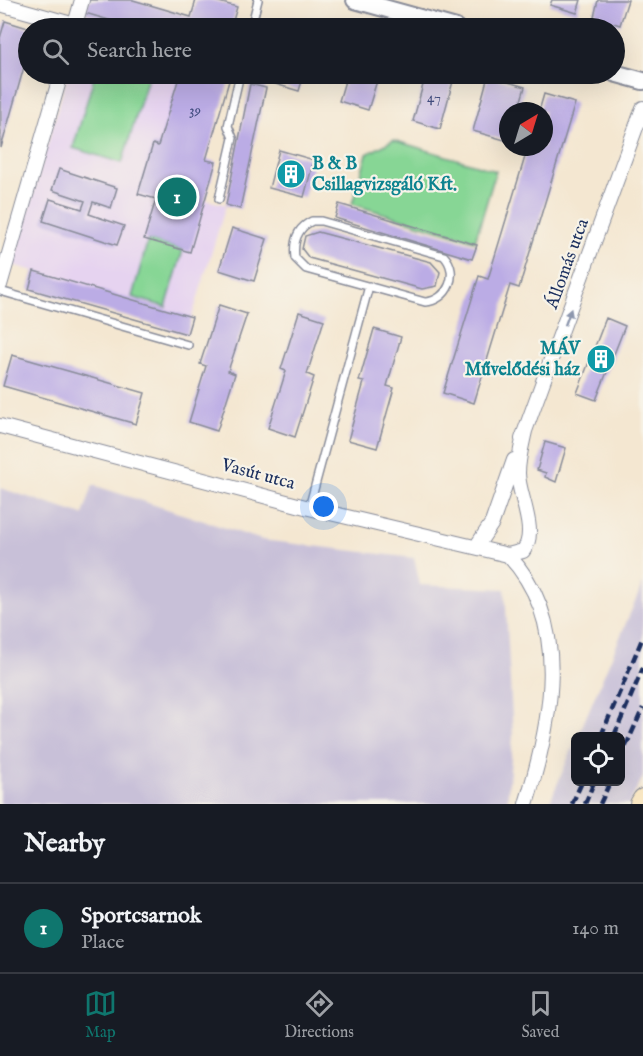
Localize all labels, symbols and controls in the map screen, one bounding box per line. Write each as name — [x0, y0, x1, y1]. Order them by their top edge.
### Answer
search box — [18, 18, 625, 84]
icon: search — [39, 35, 72, 68]
text: Search here — [87, 37, 192, 65]
house number: 47 — [427, 88, 441, 107]
house number: 39 — [189, 101, 201, 120]
north arrow — [499, 102, 553, 156]
place label: B & B Csillagvizsgáló Kft. — [312, 153, 457, 197]
building icon: B & B Csillagvizsgáló Kft. — [275, 158, 307, 190]
pin: 1 — [158, 174, 196, 220]
street label: Állomás utca — [539, 215, 595, 313]
one-way arrow — [563, 308, 573, 326]
place label: MÁV Művelődési ház — [465, 336, 581, 382]
building icon: MÁV Művelődési ház — [585, 343, 617, 375]
street label: Vasút utca — [218, 454, 297, 496]
your location — [309, 492, 338, 521]
map controls — [571, 732, 625, 786]
button: locate — [571, 732, 625, 786]
text: Nearby — [24, 827, 105, 860]
text: Sportcsarnok — [81, 902, 202, 930]
text: 1 — [40, 916, 47, 941]
text: 140 m — [572, 916, 619, 941]
text: Place — [81, 930, 124, 955]
tab: Map — [84, 987, 117, 1043]
tab: Directions — [284, 987, 354, 1043]
tab: Saved — [521, 987, 559, 1043]

